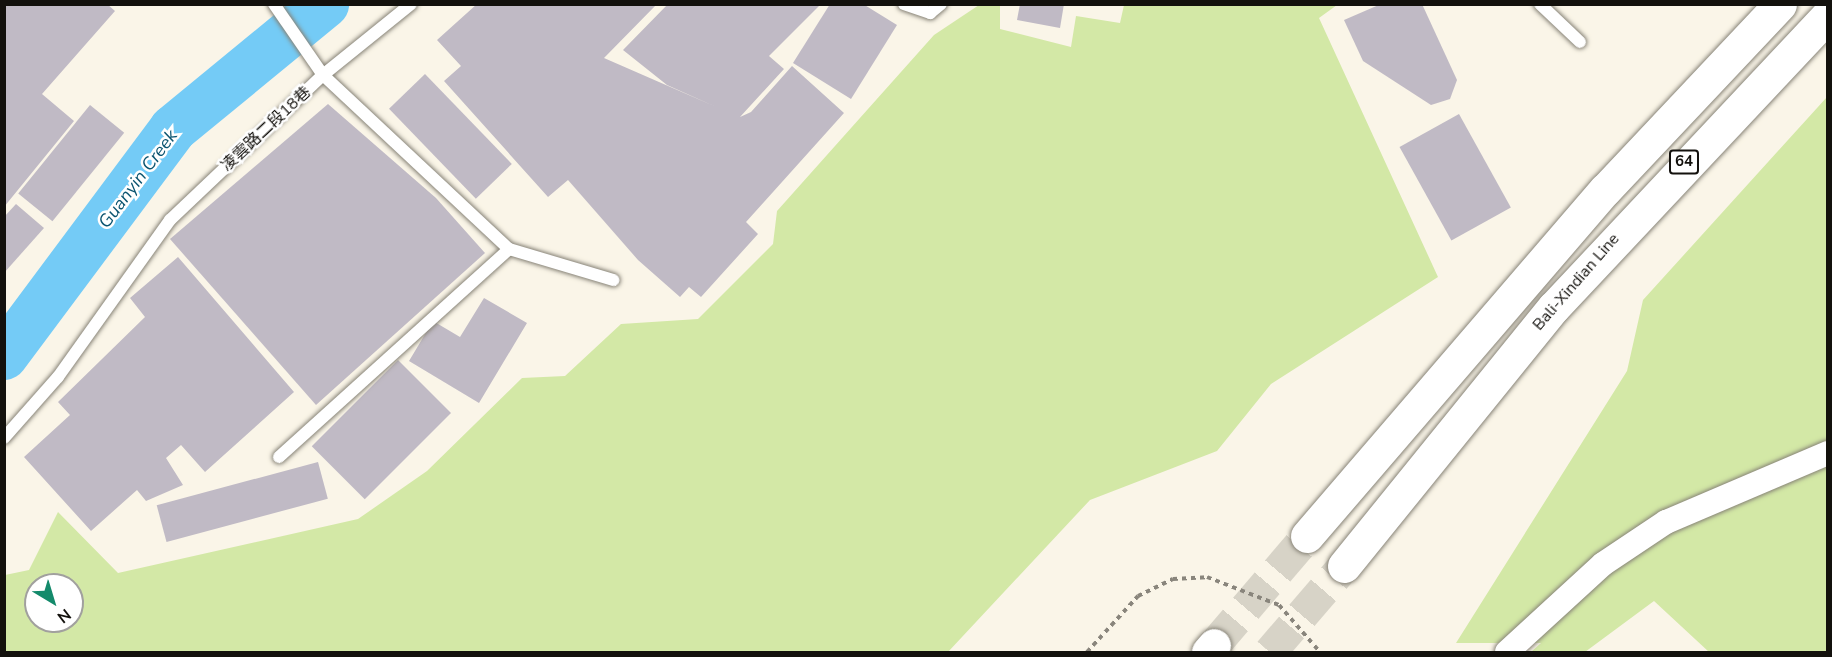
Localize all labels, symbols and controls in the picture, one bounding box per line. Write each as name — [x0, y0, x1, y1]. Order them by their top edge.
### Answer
street label: 凌雲路二段18巷 — [217, 83, 315, 175]
water label: Guanyin Creek — [94, 125, 182, 233]
road number: 64 — [1669, 150, 1699, 174]
street label: Bali-Xindian Line — [1529, 230, 1623, 334]
north arrow — [24, 573, 84, 633]
text: N — [52, 603, 75, 628]

